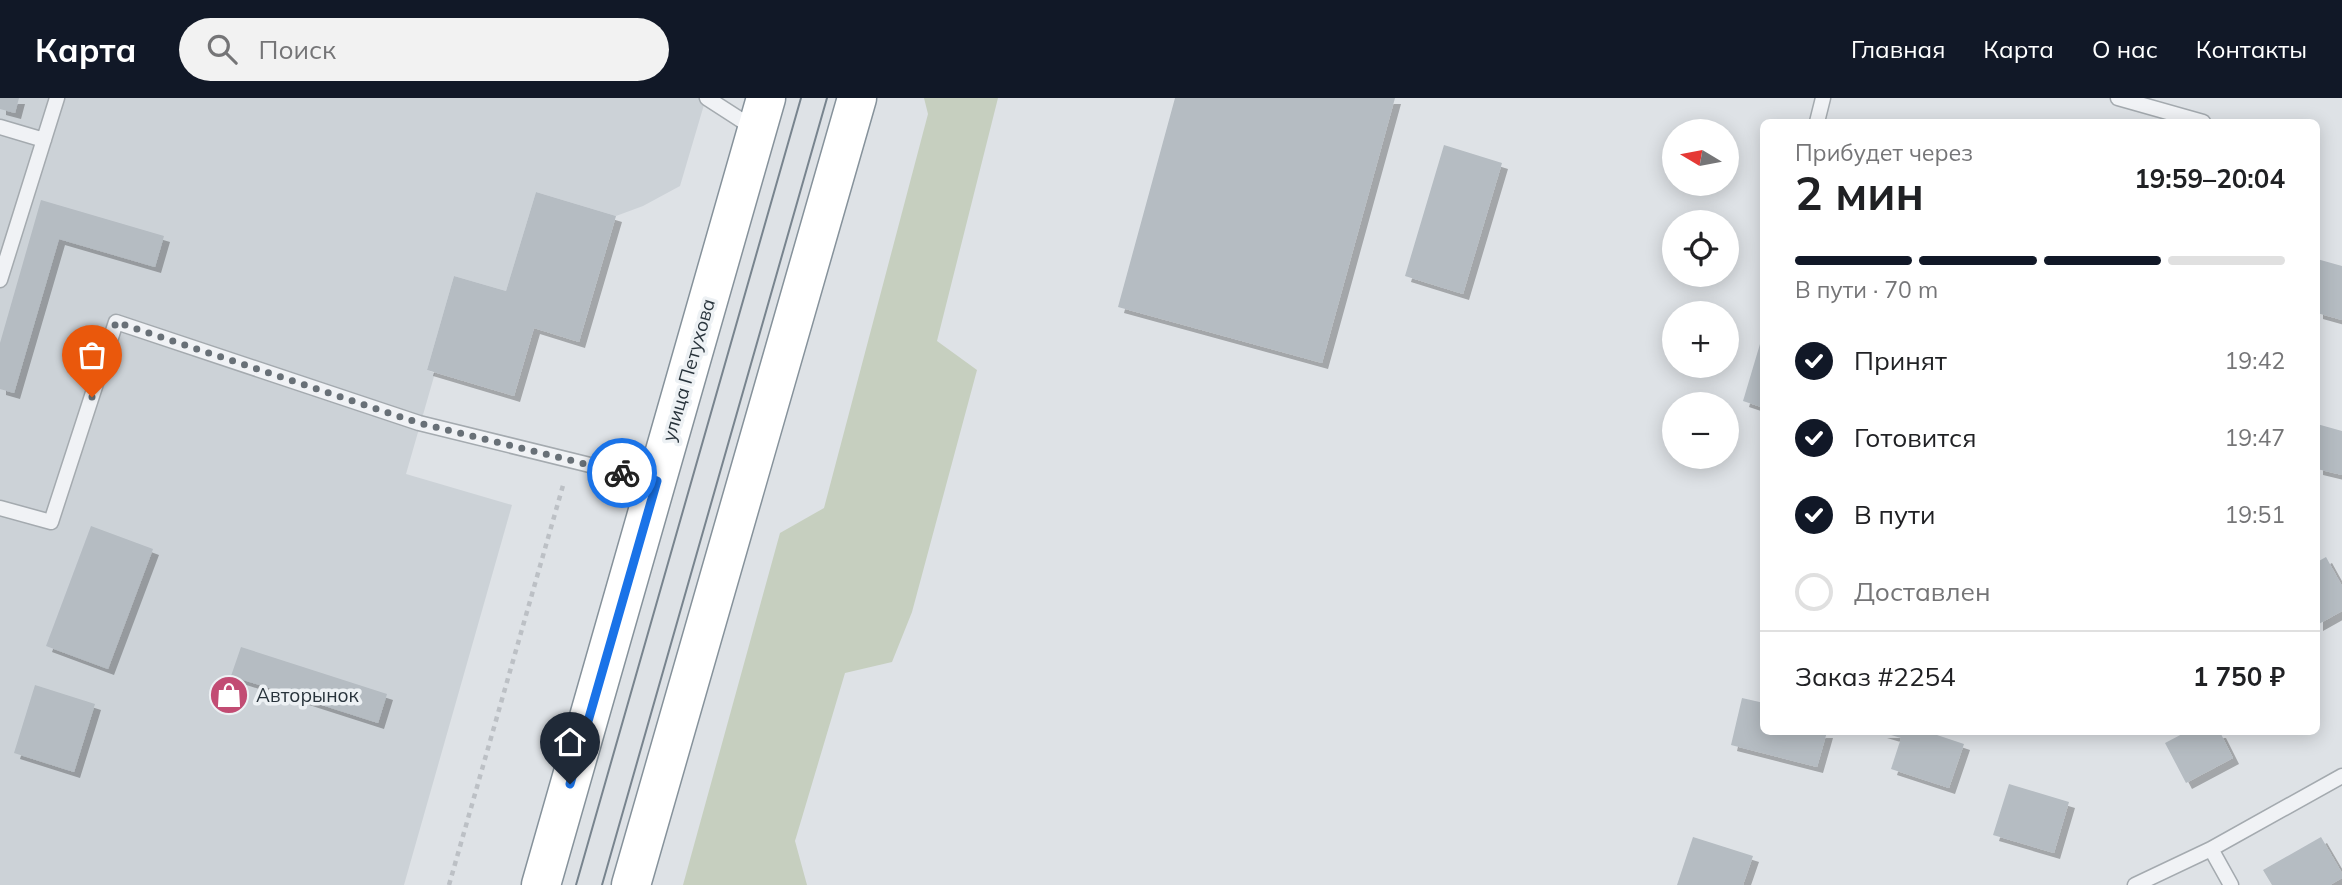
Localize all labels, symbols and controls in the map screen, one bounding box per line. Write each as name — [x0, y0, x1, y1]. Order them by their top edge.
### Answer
search box — [179, 18, 669, 81]
text: Карта — [35, 29, 137, 70]
icon: search — [203, 30, 241, 68]
text: Поиск — [259, 33, 336, 66]
text: Главная — [1851, 34, 1945, 64]
text: Карта — [1983, 34, 2054, 64]
text: О нас — [2092, 34, 2158, 64]
text: Контакты — [2196, 34, 2307, 64]
north arrow — [1662, 119, 1740, 196]
map controls — [1662, 119, 1739, 469]
text: Прибудет через — [1795, 138, 1973, 167]
text: 19:59–20:04 — [2134, 162, 2285, 195]
text: 2 мин — [1795, 164, 1924, 222]
button: locate — [1662, 210, 1739, 287]
text: В пути · 70 m — [1795, 275, 1938, 304]
street label: улица Петухова — [656, 296, 720, 444]
button: + — [1662, 301, 1739, 378]
pin — [62, 325, 122, 397]
icon: bag — [73, 336, 111, 374]
icon: check — [1795, 342, 1833, 380]
text: Принят — [1854, 344, 1947, 377]
text: 19:42 — [2225, 346, 2285, 375]
button: − — [1662, 392, 1739, 469]
icon: check — [1795, 419, 1833, 457]
text: Готовится — [1854, 421, 1977, 454]
text: 19:47 — [2225, 423, 2285, 452]
courier — [587, 438, 657, 508]
icon: bike — [603, 454, 641, 492]
icon: check — [1795, 496, 1833, 534]
text: В пути — [1854, 498, 1935, 531]
text: 19:51 — [2225, 500, 2285, 529]
text: Доставлен — [1854, 575, 1991, 608]
text: Заказ #2254 — [1795, 660, 1956, 693]
text: 1 750 ₽ — [2193, 660, 2285, 693]
shop icon: Авторынок — [208, 674, 250, 716]
place label: Авторынок — [256, 683, 360, 707]
pin — [540, 712, 600, 784]
icon: home — [551, 723, 589, 761]

